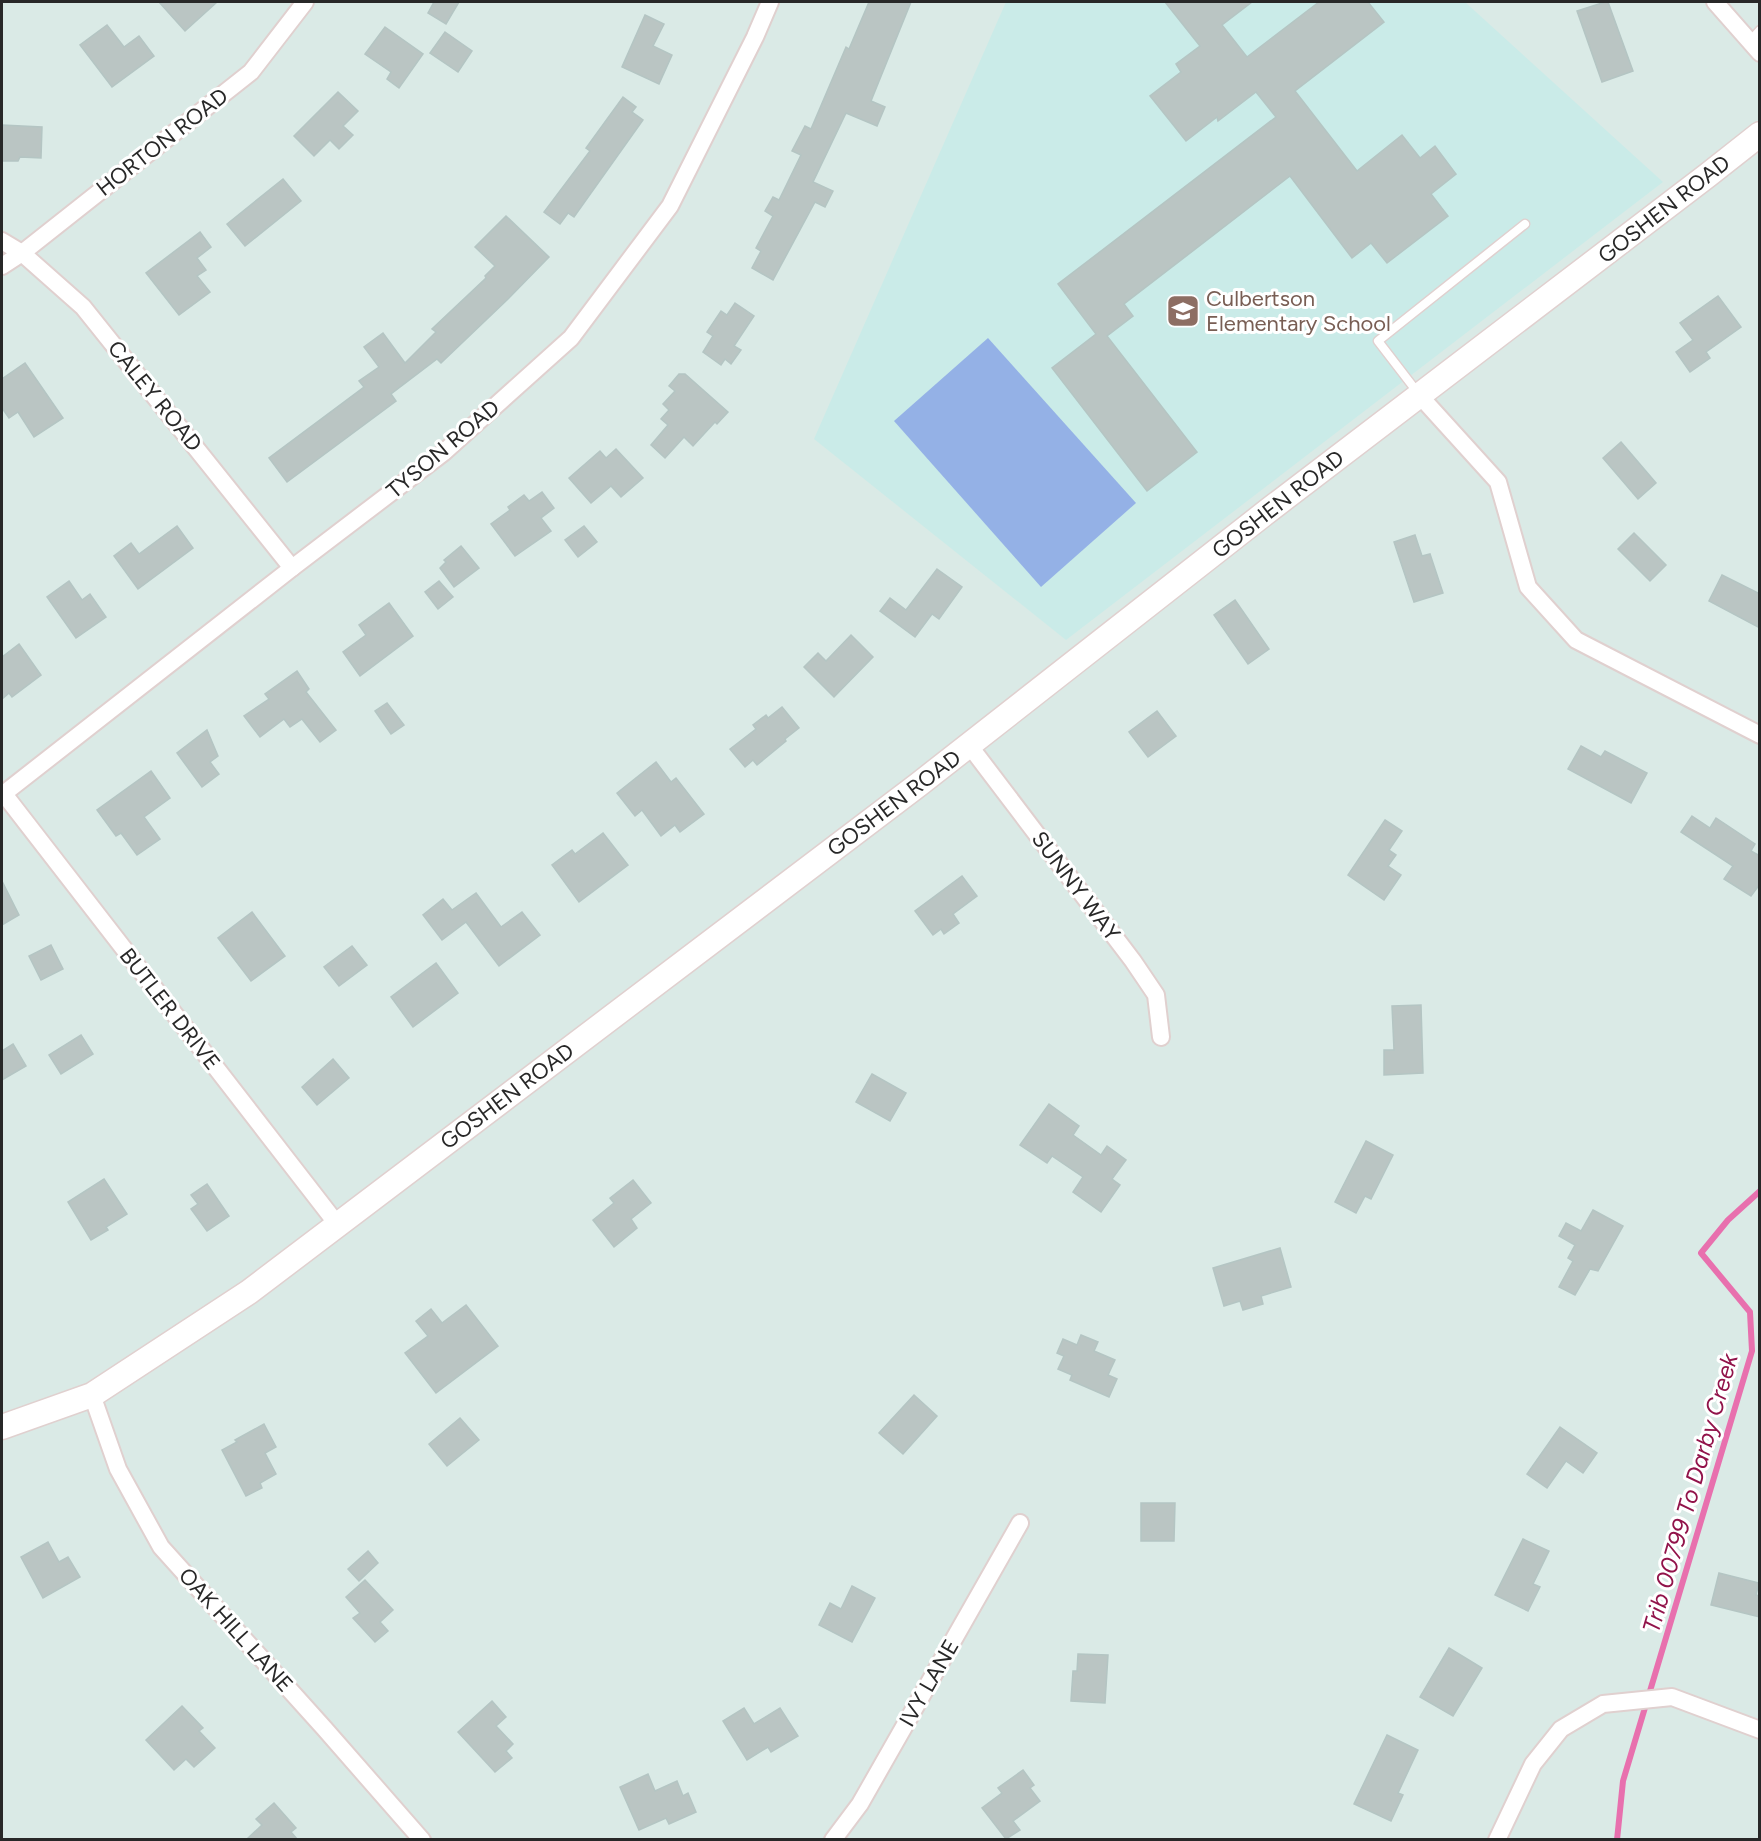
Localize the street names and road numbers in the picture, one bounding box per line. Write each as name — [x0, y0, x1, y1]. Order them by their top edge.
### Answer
street label: HORTON ROAD — [91, 82, 233, 202]
street label: GOSHEN ROAD — [1593, 149, 1735, 269]
street label: CALEY ROAD — [102, 335, 208, 457]
street label: TYSON ROAD — [381, 394, 505, 504]
street label: GOSHEN ROAD — [1207, 444, 1349, 564]
street label: GOSHEN ROAD — [822, 744, 966, 862]
street label: SUNNY WAY — [1026, 826, 1126, 947]
street label: BUTLER DRIVE — [114, 942, 226, 1076]
street label: GOSHEN ROAD — [435, 1037, 579, 1155]
street label: OAK HILL LANE — [173, 1562, 299, 1698]
street label: IVY LANE — [893, 1635, 965, 1731]

